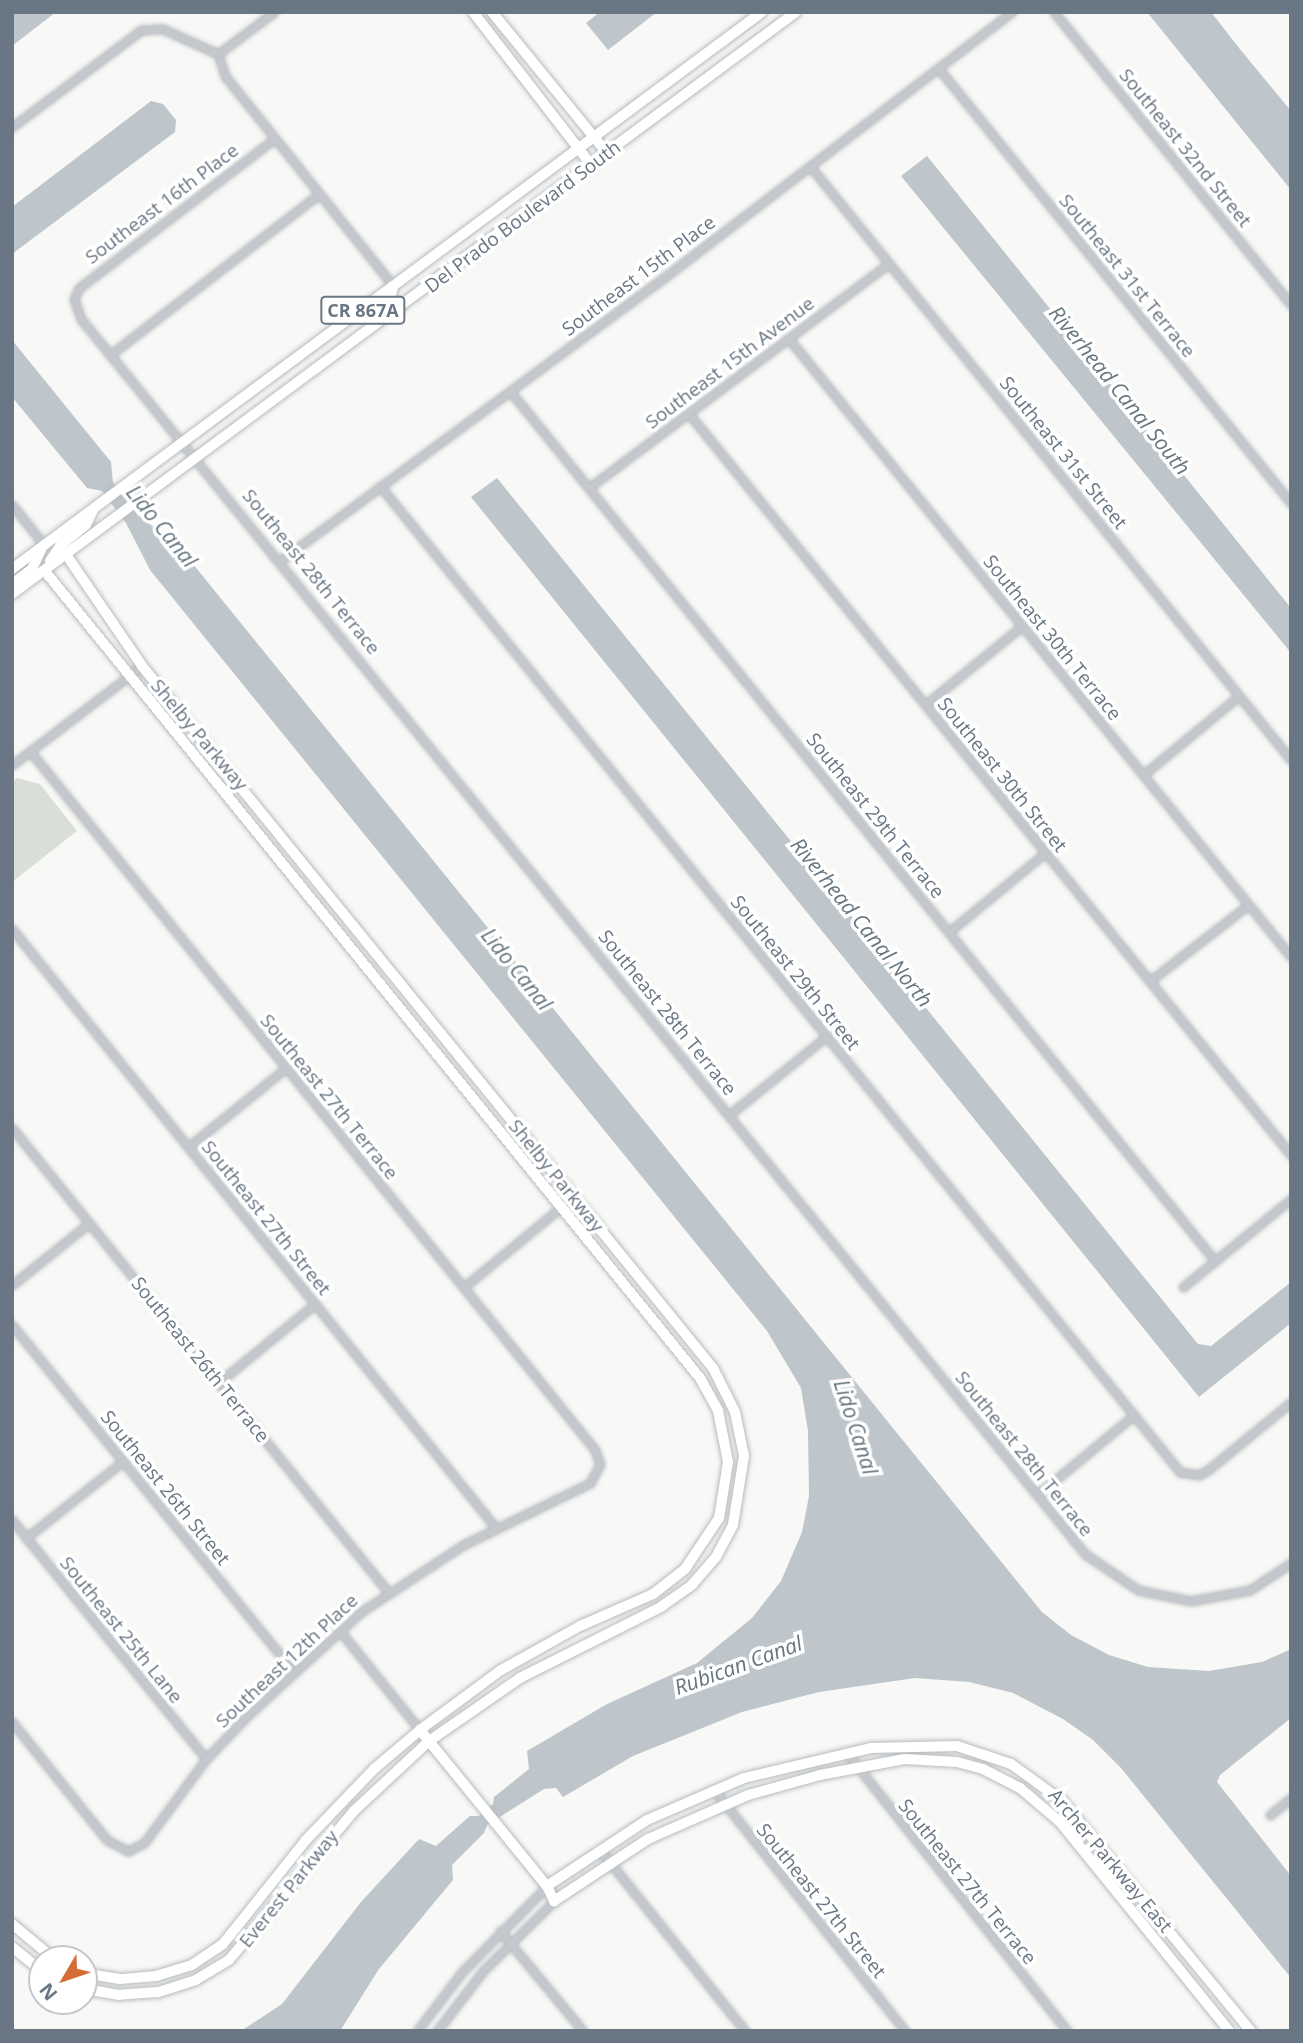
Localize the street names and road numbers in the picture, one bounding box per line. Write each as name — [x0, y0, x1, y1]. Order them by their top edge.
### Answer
street label: Southeast 32nd Street — [1114, 64, 1256, 232]
street label: Del Prado Boulevard South — [421, 136, 625, 298]
street label: Southeast 16th Place — [81, 139, 243, 269]
street label: Southeast 31st Terrace — [1054, 190, 1200, 362]
street label: Southeast 15th Place — [558, 211, 720, 341]
street label: Southeast 15th Avenue — [641, 292, 819, 434]
road number: CR 867A — [319, 296, 407, 324]
street label: Southeast 31st Street — [995, 372, 1131, 534]
street label: Southeast 28th Terrace — [237, 485, 385, 659]
street label: Southeast 30th Terrace — [978, 551, 1126, 725]
street label: Shelby Parkway — [146, 675, 252, 795]
street label: Southeast 30th Street — [933, 693, 1071, 857]
street label: Southeast 29th Terrace — [801, 729, 949, 903]
street label: Southeast 29th Street — [726, 891, 864, 1055]
street label: Southeast 28th Terrace — [593, 926, 741, 1100]
street label: Southeast 27th Terrace — [255, 1010, 403, 1184]
street label: Shelby Parkway — [504, 1115, 608, 1237]
street label: Southeast 27th Street — [197, 1136, 335, 1300]
street label: Southeast 26th Terrace — [126, 1273, 274, 1447]
street label: Southeast 28th Terrace — [950, 1367, 1098, 1541]
street label: Southeast 26th Street — [96, 1406, 234, 1570]
street label: Southeast 25th Lane — [55, 1552, 187, 1708]
street label: Southeast 12th Place — [211, 1589, 363, 1733]
street label: Archer Parkway East — [1043, 1785, 1177, 1937]
street label: Southeast 27th Terrace — [893, 1795, 1041, 1969]
street label: Southeast 27th Street — [752, 1819, 890, 1983]
street label: Everest Parkway — [235, 1826, 343, 1952]

